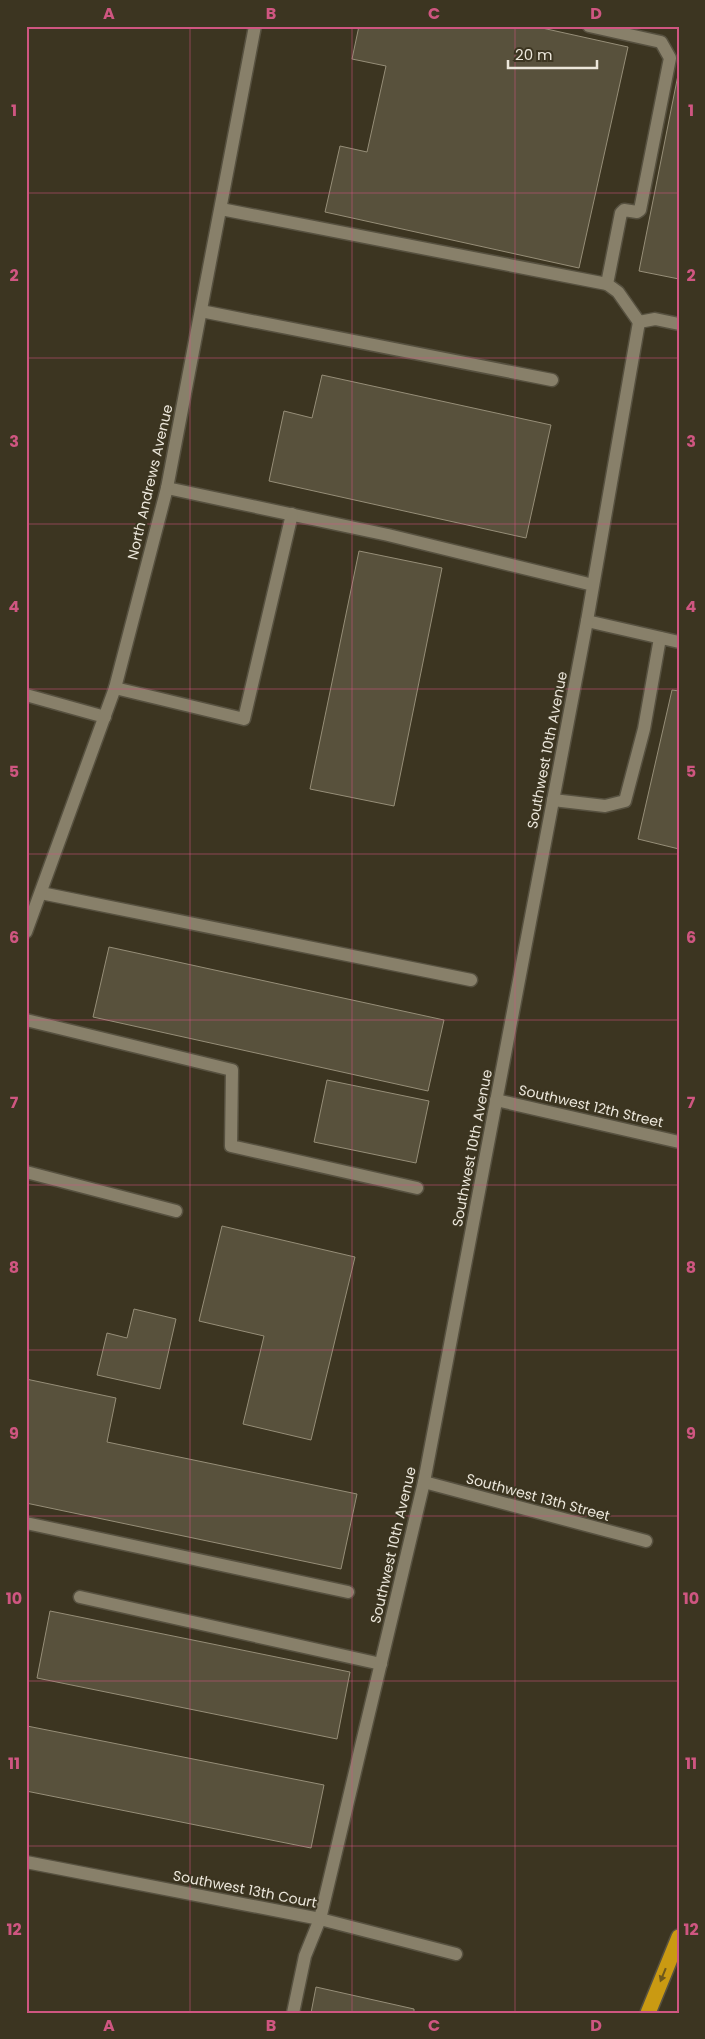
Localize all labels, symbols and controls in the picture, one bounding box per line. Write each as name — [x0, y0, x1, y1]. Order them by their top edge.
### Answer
text: A — [103, 2, 115, 25]
text: B — [266, 2, 276, 25]
text: C — [428, 2, 440, 25]
text: D — [590, 2, 602, 25]
scale bar — [508, 38, 596, 70]
text: 20 m — [515, 44, 553, 65]
text: 1 — [11, 99, 17, 122]
text: 1 — [688, 99, 694, 122]
text: 2 — [9, 264, 19, 287]
text: 2 — [686, 264, 696, 287]
street label: North Andrews Avenue — [122, 402, 178, 562]
text: 3 — [9, 430, 19, 453]
text: 3 — [686, 430, 696, 453]
text: 4 — [9, 595, 20, 618]
text: 4 — [686, 595, 697, 618]
street label: Southwest 10th Avenue — [522, 669, 572, 831]
text: 5 — [9, 760, 19, 783]
text: 5 — [686, 760, 696, 783]
text: 6 — [9, 926, 19, 949]
text: 6 — [686, 926, 696, 949]
street label: Southwest 10th Avenue — [447, 1067, 497, 1229]
street label: Southwest 12th Street — [517, 1080, 665, 1132]
text: 7 — [10, 1091, 19, 1114]
text: 7 — [687, 1091, 696, 1114]
text: 8 — [9, 1256, 19, 1279]
text: 8 — [686, 1256, 696, 1279]
text: 9 — [9, 1422, 19, 1445]
text: 9 — [686, 1422, 696, 1445]
street label: Southwest 10th Avenue — [365, 1464, 421, 1625]
street label: Southwest 13th Street — [464, 1468, 612, 1526]
text: 10 — [6, 1587, 22, 1610]
text: 10 — [683, 1587, 699, 1610]
text: 11 — [8, 1752, 20, 1775]
text: 11 — [685, 1752, 697, 1775]
street label: Southwest 13th Court — [171, 1865, 319, 1913]
text: 12 — [6, 1918, 22, 1941]
text: 12 — [683, 1918, 699, 1941]
one-way arrow — [659, 1968, 667, 1982]
text: A — [103, 2014, 115, 2037]
text: B — [266, 2014, 276, 2037]
text: C — [428, 2014, 440, 2037]
text: D — [590, 2014, 602, 2037]

